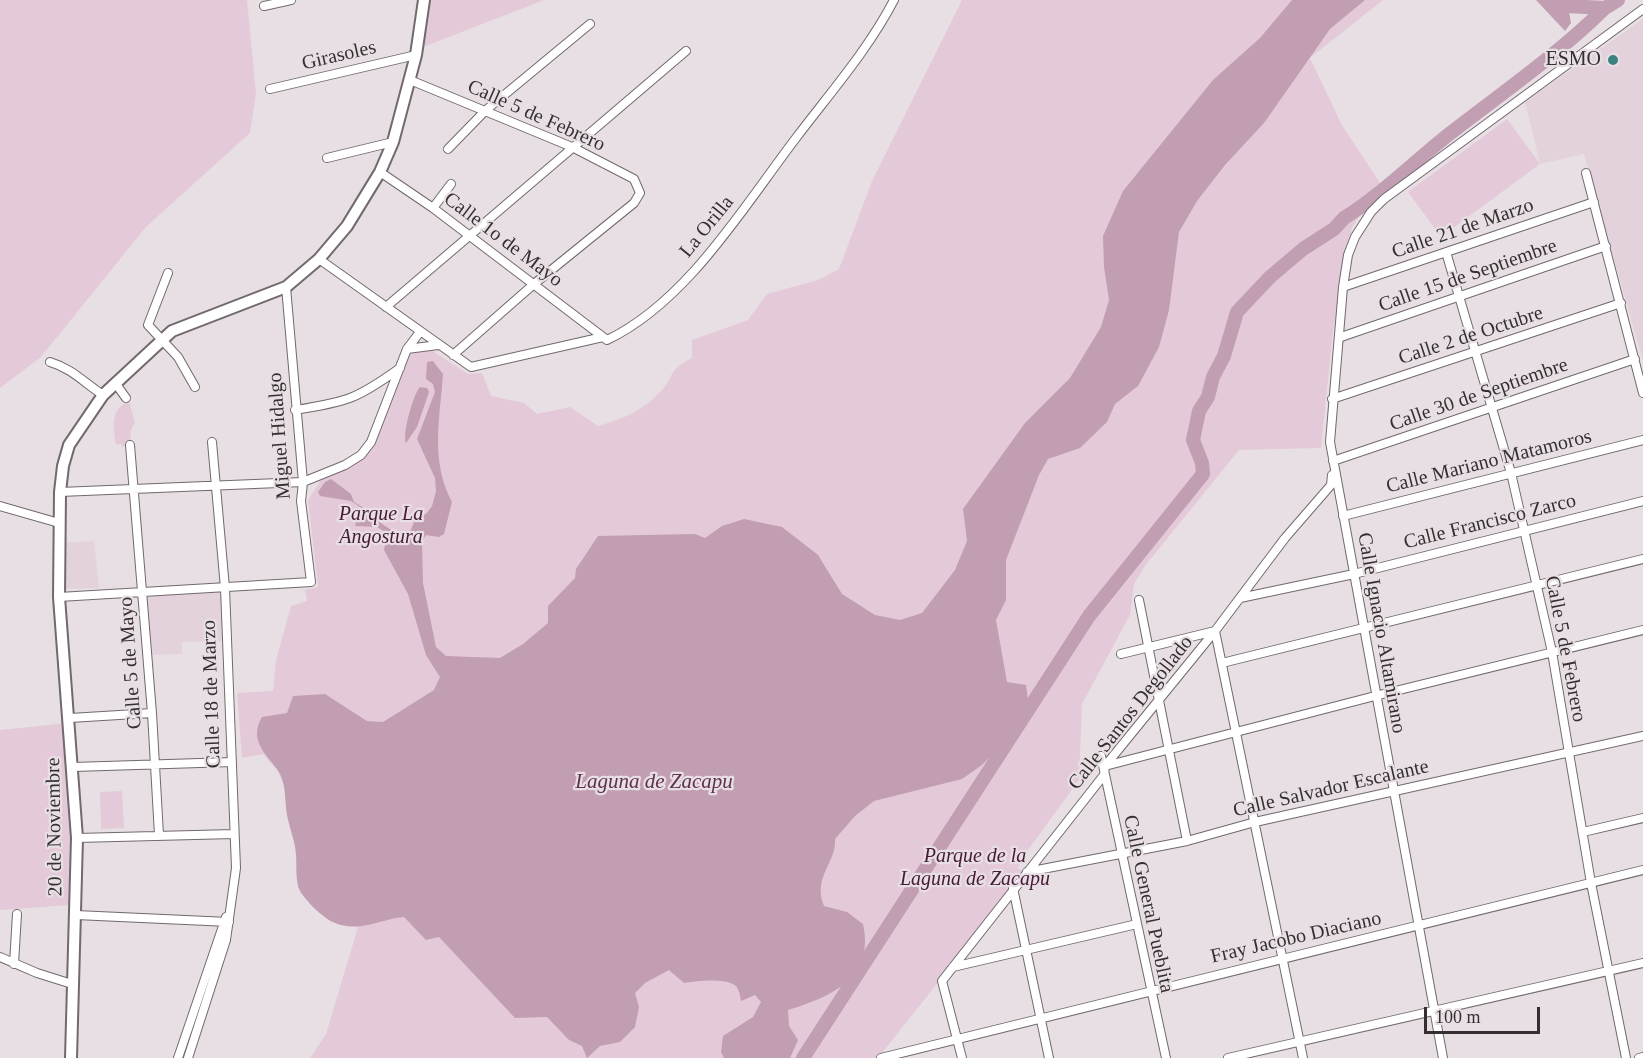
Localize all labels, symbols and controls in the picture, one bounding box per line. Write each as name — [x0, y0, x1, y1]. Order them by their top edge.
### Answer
street label: Girasoles — [300, 36, 378, 76]
place label: ESMO — [1545, 48, 1601, 72]
marker: ESMO — [1606, 53, 1620, 67]
street label: Calle 5 de Febrero — [463, 75, 609, 157]
street label: Calle 1o de Mayo — [439, 187, 567, 293]
street label: La Orilla — [675, 191, 739, 263]
street label: Calle 21 de Marzo — [1389, 194, 1537, 264]
street label: Calle 15 de Septiembre — [1376, 234, 1560, 318]
street label: Calle 2 de Octubre — [1396, 301, 1546, 371]
street label: Calle 30 de Septiembre — [1387, 353, 1571, 437]
street label: Miguel Hidalgo — [264, 372, 296, 500]
street label: Calle Mariano Matamoros — [1384, 425, 1594, 499]
street label: Calle Francisco Zarco — [1401, 489, 1579, 555]
park label: Parque La Angostura — [339, 503, 423, 550]
street label: Calle Ignacio Altamirano — [1352, 531, 1410, 735]
street label: Calle 5 de Febrero — [1539, 574, 1591, 724]
street label: Calle 5 de Mayo — [114, 596, 148, 730]
street label: Calle 18 de Marzo — [197, 619, 227, 769]
street label: Calle Santos Degollado — [1063, 631, 1199, 795]
street label: Calle Salvador Escalante — [1231, 755, 1431, 823]
street label: 20 de Noviembre — [42, 757, 68, 897]
water label: Laguna de Zacapu — [575, 769, 733, 795]
street label: Calle General Pueblita — [1117, 813, 1179, 995]
park label: Parque de la Laguna de Zacapu — [900, 845, 1050, 892]
street label: Fray Jacobo Diaciano — [1208, 907, 1384, 969]
scale bar — [1427, 995, 1542, 1033]
text: 100 m — [1435, 1007, 1481, 1027]

